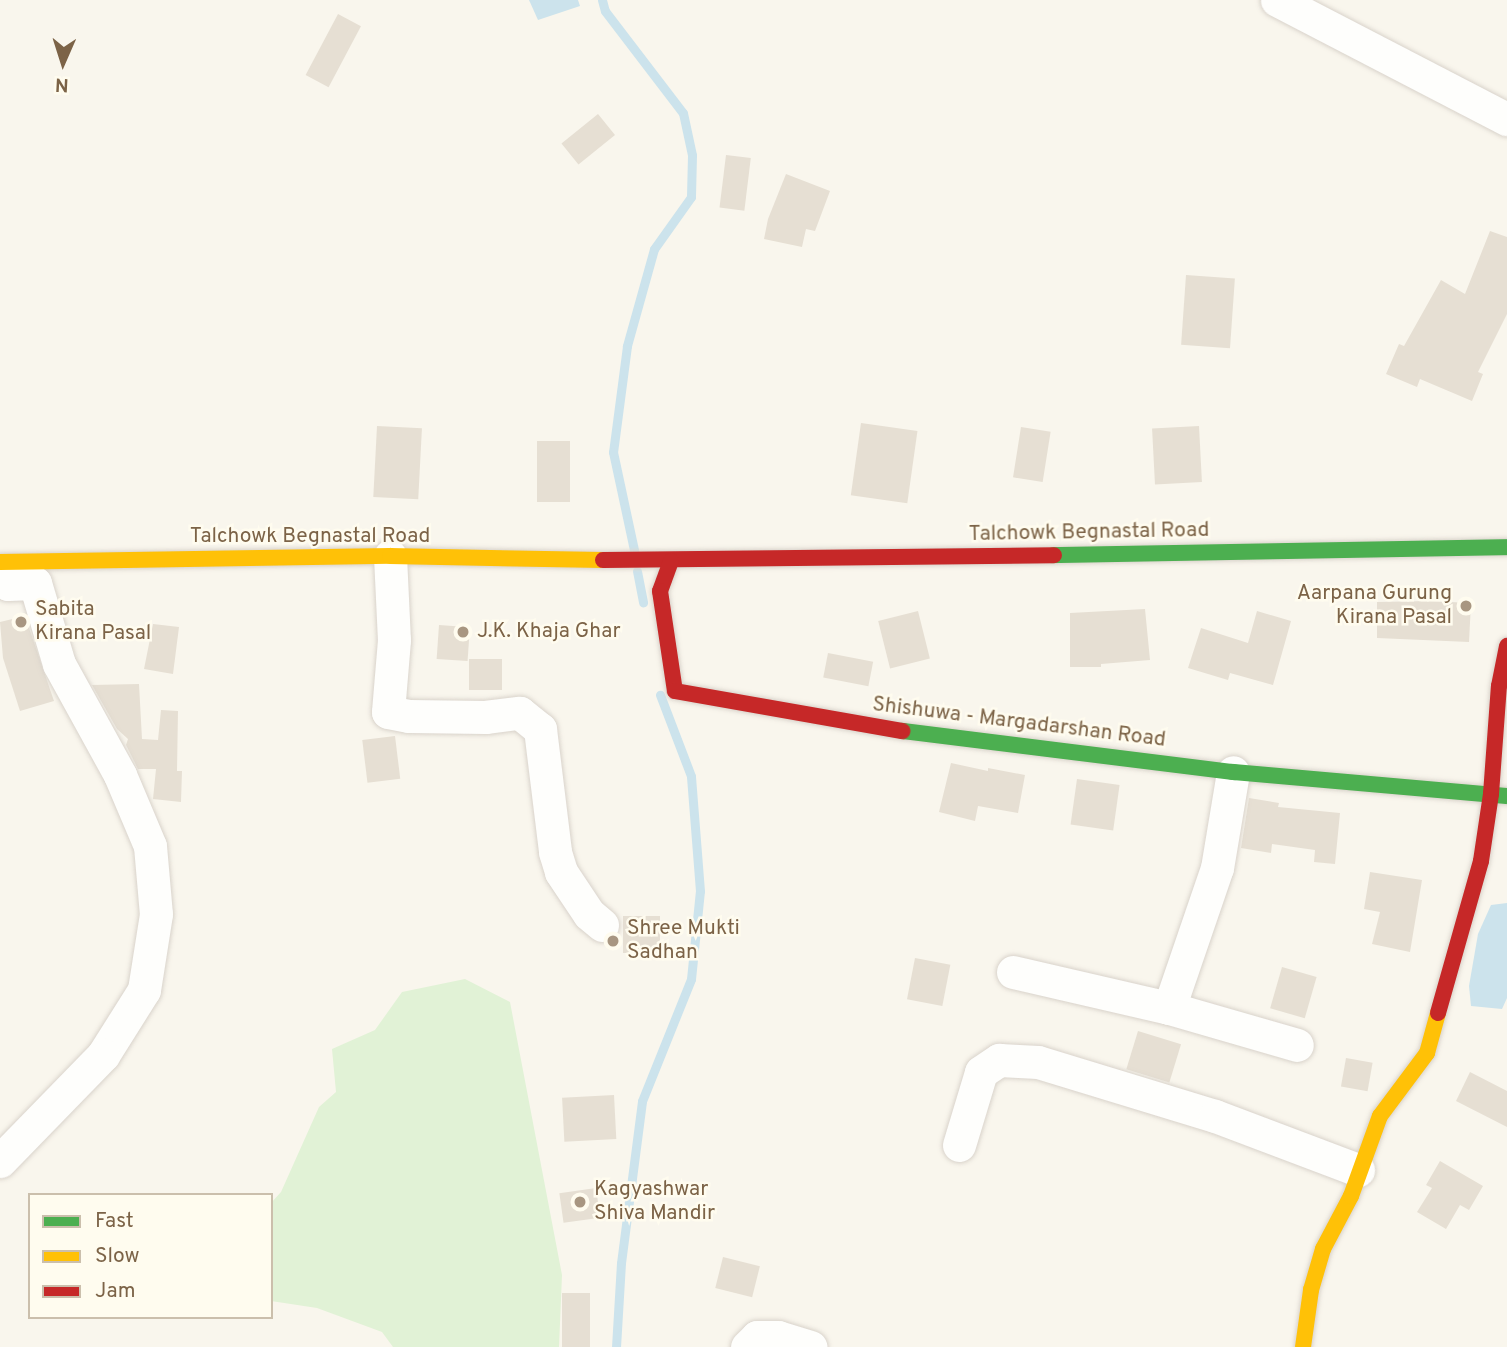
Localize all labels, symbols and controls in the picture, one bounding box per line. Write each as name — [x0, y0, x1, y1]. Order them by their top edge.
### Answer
north arrow — [28, 28, 98, 98]
text: N — [54, 72, 69, 96]
street label: Talchowk Begnastal Road — [968, 518, 1210, 548]
street label: Talchowk Begnastal Road — [190, 524, 430, 550]
place label: Aarpana Gurung Kirana Pasal — [1297, 581, 1452, 631]
place label: Sabita Kirana Pasal — [35, 597, 151, 647]
marker: Aarpana Gurung Kirana Pasal — [1458, 598, 1474, 614]
marker: Sabita Kirana Pasal — [13, 614, 29, 630]
place label: J.K. Khaja Ghar — [477, 619, 621, 645]
marker: J.K. Khaja Ghar — [455, 624, 471, 640]
street label: Shishuwa - Margadarshan Road — [871, 692, 1167, 754]
place label: Shree Mukti Sadhan — [627, 916, 740, 966]
marker: Shree Mukti Sadhan — [605, 933, 621, 949]
place label: Kagyashwar Shiva Mandir — [594, 1177, 715, 1227]
legend — [28, 1193, 273, 1319]
marker: Kagyashwar Shiva Mandir — [572, 1194, 588, 1210]
text: Fast — [95, 1208, 134, 1235]
text: Slow — [95, 1243, 140, 1270]
text: Jam — [95, 1278, 136, 1305]

